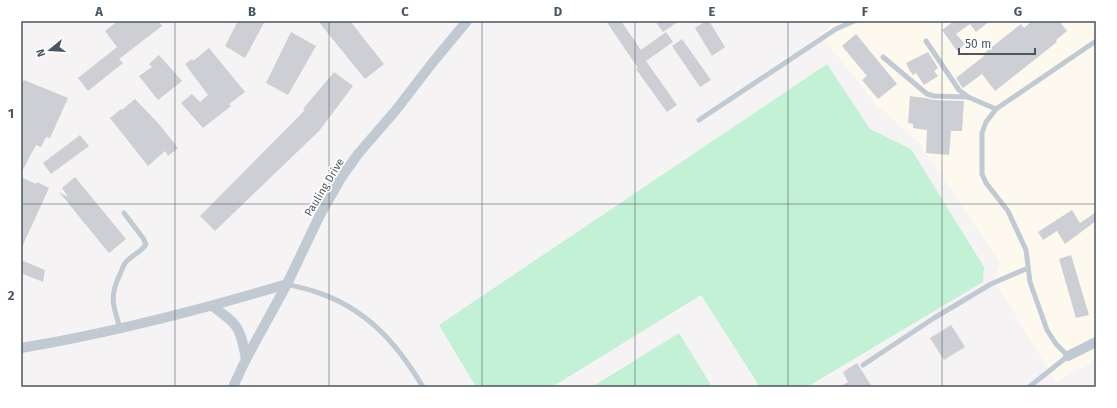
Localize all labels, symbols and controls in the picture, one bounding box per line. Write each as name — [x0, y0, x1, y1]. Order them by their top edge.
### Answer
text: A — [94, 4, 103, 19]
text: B — [248, 4, 256, 19]
text: C — [401, 4, 409, 19]
text: D — [554, 4, 563, 19]
text: E — [709, 4, 716, 19]
text: F — [862, 4, 869, 19]
text: G — [1014, 4, 1022, 19]
north arrow — [30, 30, 70, 70]
scale bar — [959, 30, 1035, 56]
text: 50 m — [965, 37, 991, 51]
text: N — [34, 47, 48, 58]
text: 1 — [8, 106, 14, 121]
street label: Pauling Drive — [302, 156, 347, 219]
text: 2 — [8, 288, 15, 303]

